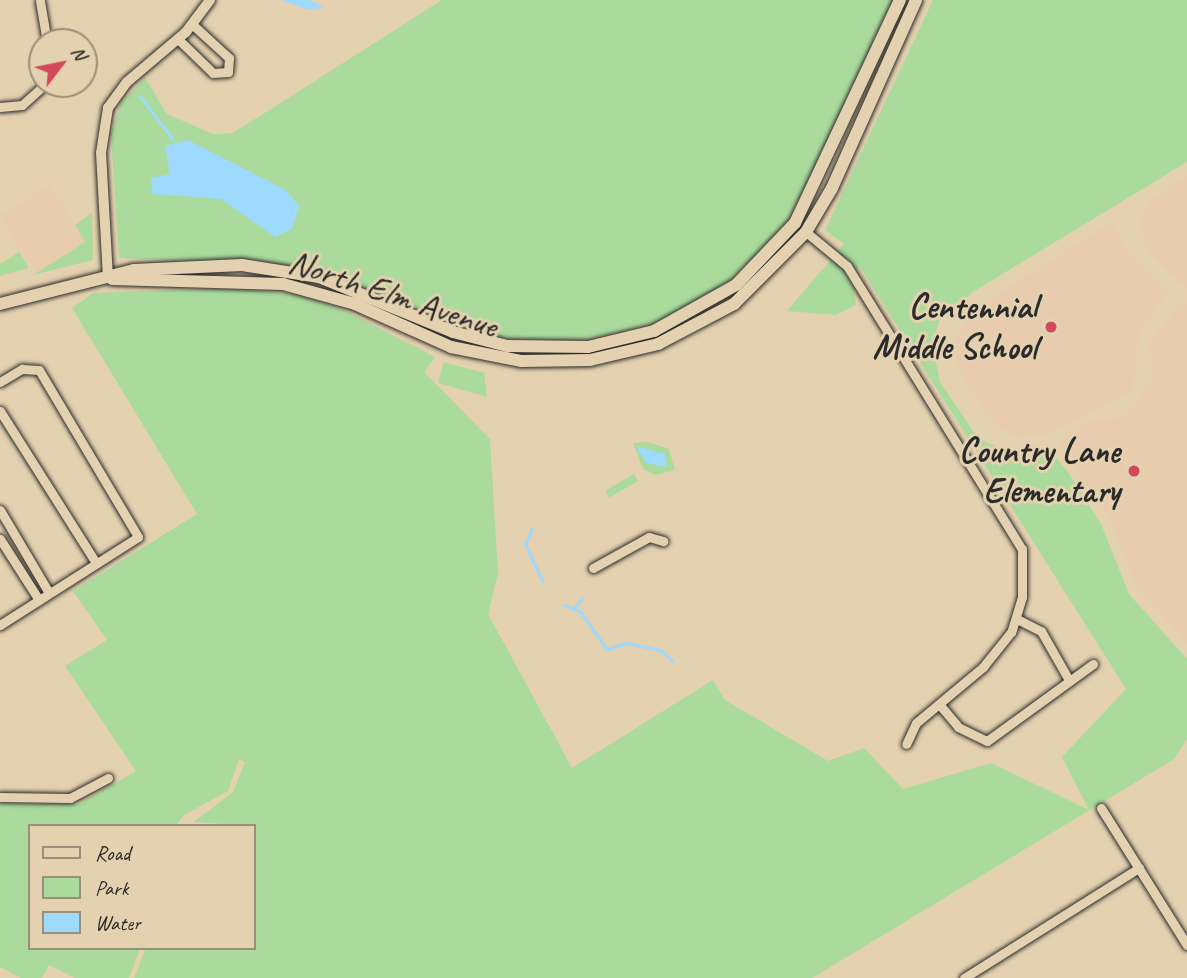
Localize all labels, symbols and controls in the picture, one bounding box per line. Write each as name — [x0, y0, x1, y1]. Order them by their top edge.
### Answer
north arrow — [28, 28, 98, 98]
text: N — [66, 42, 92, 64]
street label: North Elm Avenue — [284, 241, 502, 347]
place label: Centennial Middle School — [873, 286, 1037, 368]
marker: Centennial Middle School — [1043, 319, 1059, 335]
place label: Country Lane Elementary — [959, 430, 1120, 512]
marker: Country Lane Elementary — [1126, 463, 1142, 479]
legend — [28, 824, 256, 950]
text: Road — [95, 840, 130, 866]
text: Park — [95, 875, 128, 901]
text: Water — [95, 910, 141, 936]

